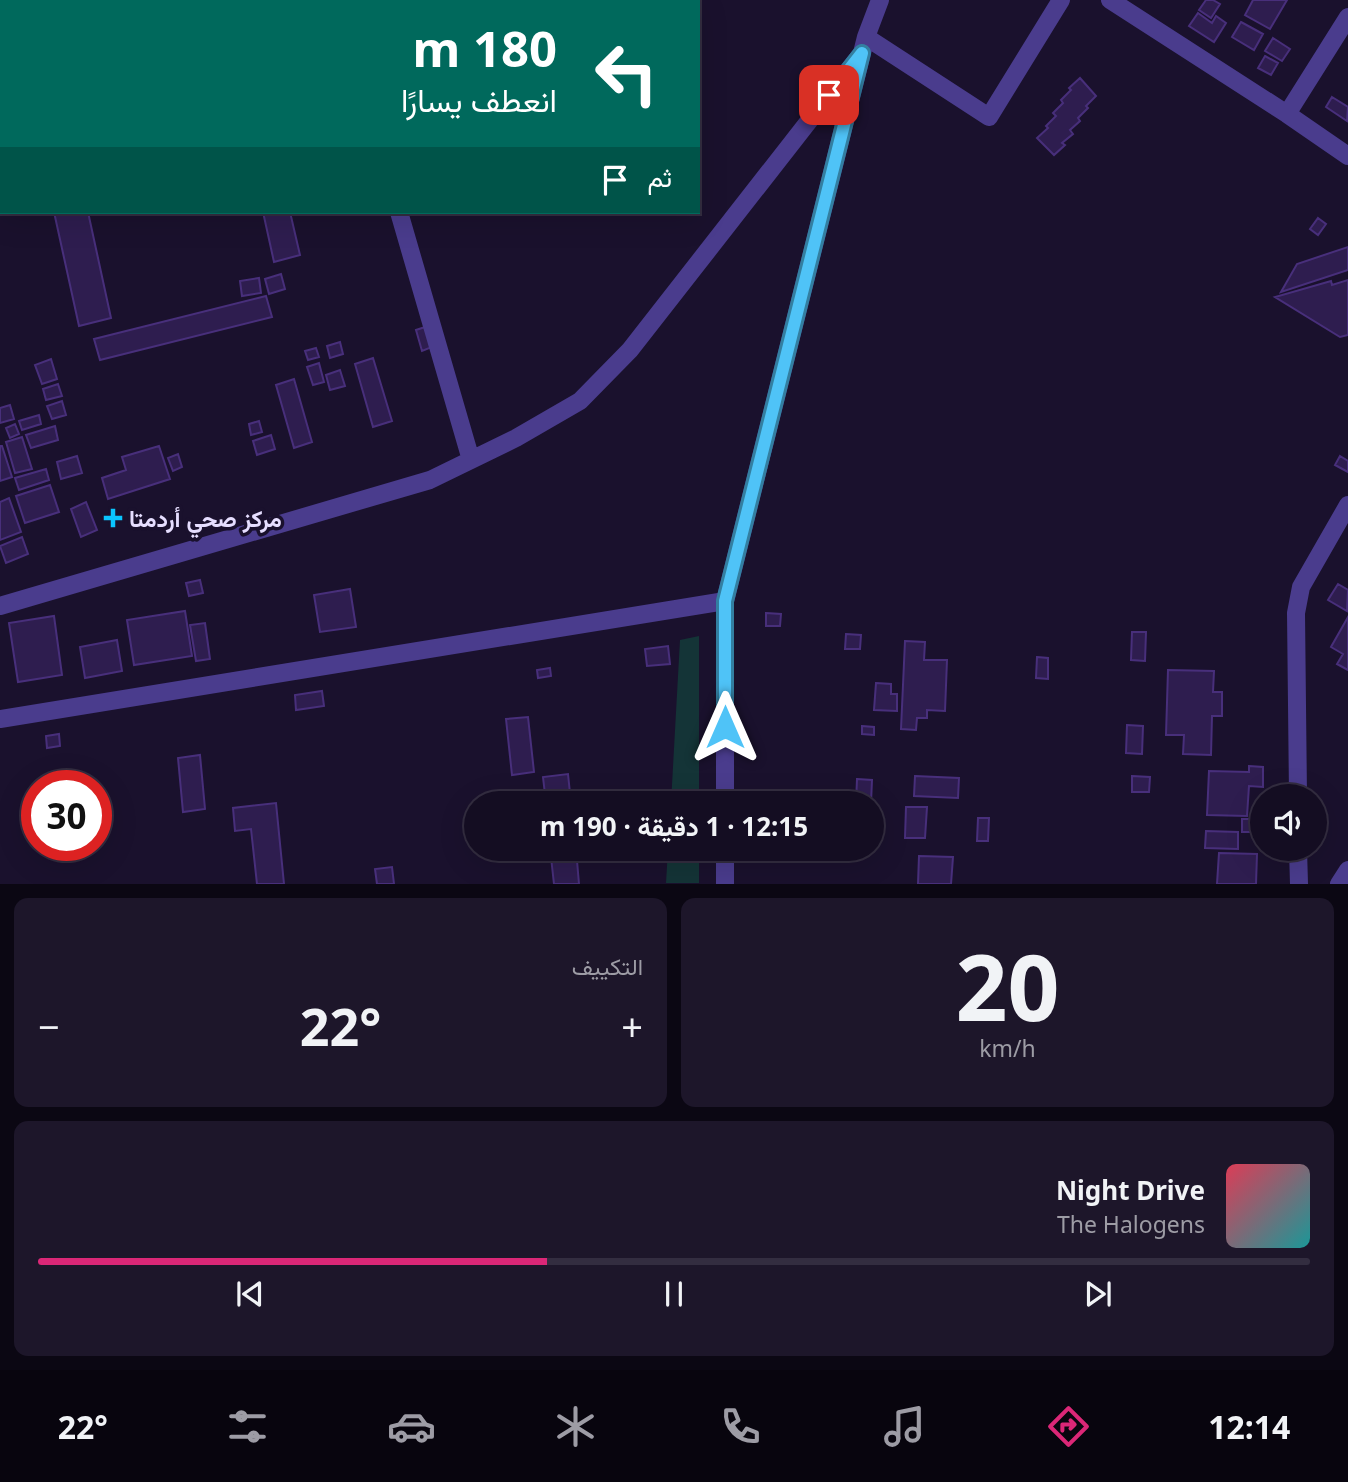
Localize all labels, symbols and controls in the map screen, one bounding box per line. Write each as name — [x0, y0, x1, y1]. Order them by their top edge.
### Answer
text: 180 m — [412, 15, 557, 81]
icon: left — [581, 28, 672, 119]
pin — [799, 65, 859, 125]
icon: arrive — [810, 76, 848, 114]
text: انعطف يسارًا — [401, 78, 557, 121]
text: ثم — [648, 159, 672, 195]
icon: arrive — [596, 161, 634, 199]
place label: مركز صحي أردمتا — [129, 502, 282, 539]
marker: مركز صحي أردمتا — [103, 508, 123, 528]
position arrow — [688, 690, 762, 764]
speed limit sign: 30 — [21, 770, 112, 861]
map controls — [1250, 784, 1327, 861]
button: sound — [1250, 784, 1327, 861]
text: 12:15 · 1 دقيقة · 190 m — [540, 808, 808, 844]
text: 20 — [955, 924, 1060, 1048]
text: التكييف — [572, 950, 643, 982]
text: 22° — [300, 990, 381, 1061]
text: − — [38, 1000, 60, 1052]
text: + — [621, 1000, 643, 1052]
text: km/h — [979, 1032, 1036, 1064]
text: Night Drive — [1056, 1172, 1205, 1208]
text: The Halogens — [1057, 1208, 1205, 1240]
icon: previous — [231, 1275, 269, 1313]
icon: pause — [655, 1275, 693, 1313]
icon: next — [1079, 1275, 1117, 1313]
icon: filters — [223, 1402, 272, 1451]
icon: car — [387, 1402, 436, 1451]
icon: climate — [551, 1402, 600, 1451]
icon: phone — [716, 1402, 765, 1451]
icon: music — [880, 1402, 929, 1451]
icon: directions — [1044, 1402, 1093, 1451]
text: 22° — [58, 1405, 108, 1448]
text: 12:14 — [1208, 1405, 1290, 1448]

